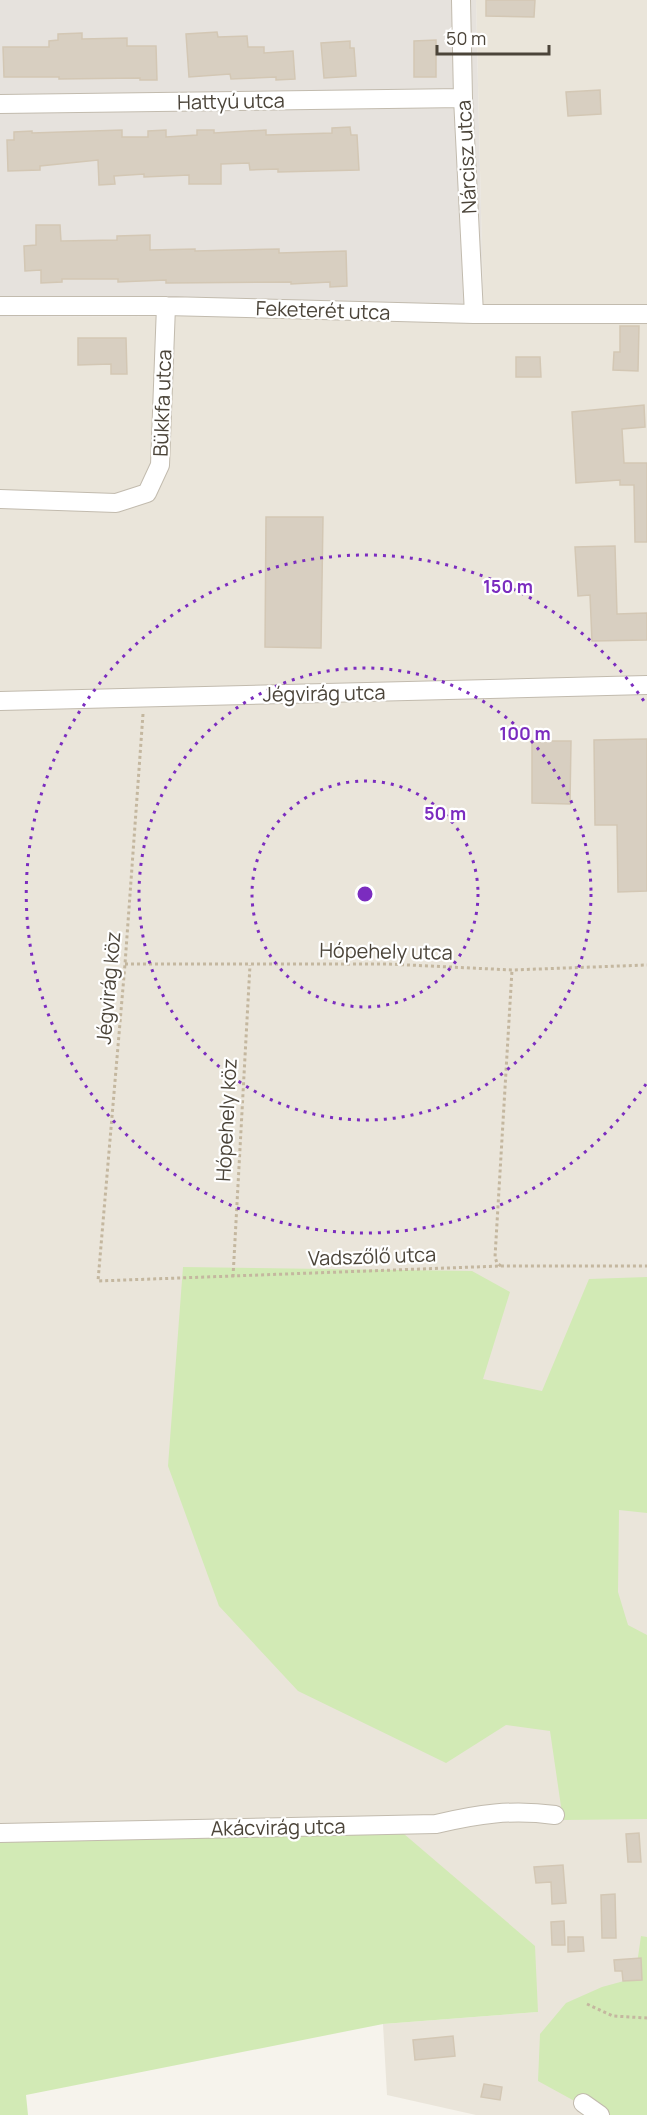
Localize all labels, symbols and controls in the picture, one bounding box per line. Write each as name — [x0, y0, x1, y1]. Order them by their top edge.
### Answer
scale bar — [437, 18, 550, 56]
text: 50 m — [446, 26, 486, 50]
street label: Hattyú utca — [177, 87, 285, 115]
street label: Nárcisz utca — [450, 99, 482, 215]
street label: Feketerét utca — [255, 294, 391, 326]
street label: Bükkfa utca — [147, 349, 177, 457]
text: 150 m — [483, 574, 533, 598]
street label: Jégvirág utca — [262, 678, 386, 708]
text: 100 m — [499, 721, 551, 745]
text: 50 m — [424, 801, 466, 825]
centre of rings — [355, 884, 375, 904]
street label: Jégvirág köz — [90, 930, 126, 1046]
street label: Hópehely utca — [319, 936, 453, 966]
street label: Hópehely köz — [209, 1058, 243, 1182]
street label: Vadszőlő utca — [307, 1240, 437, 1272]
street label: Akácvirág utca — [210, 1812, 346, 1842]

